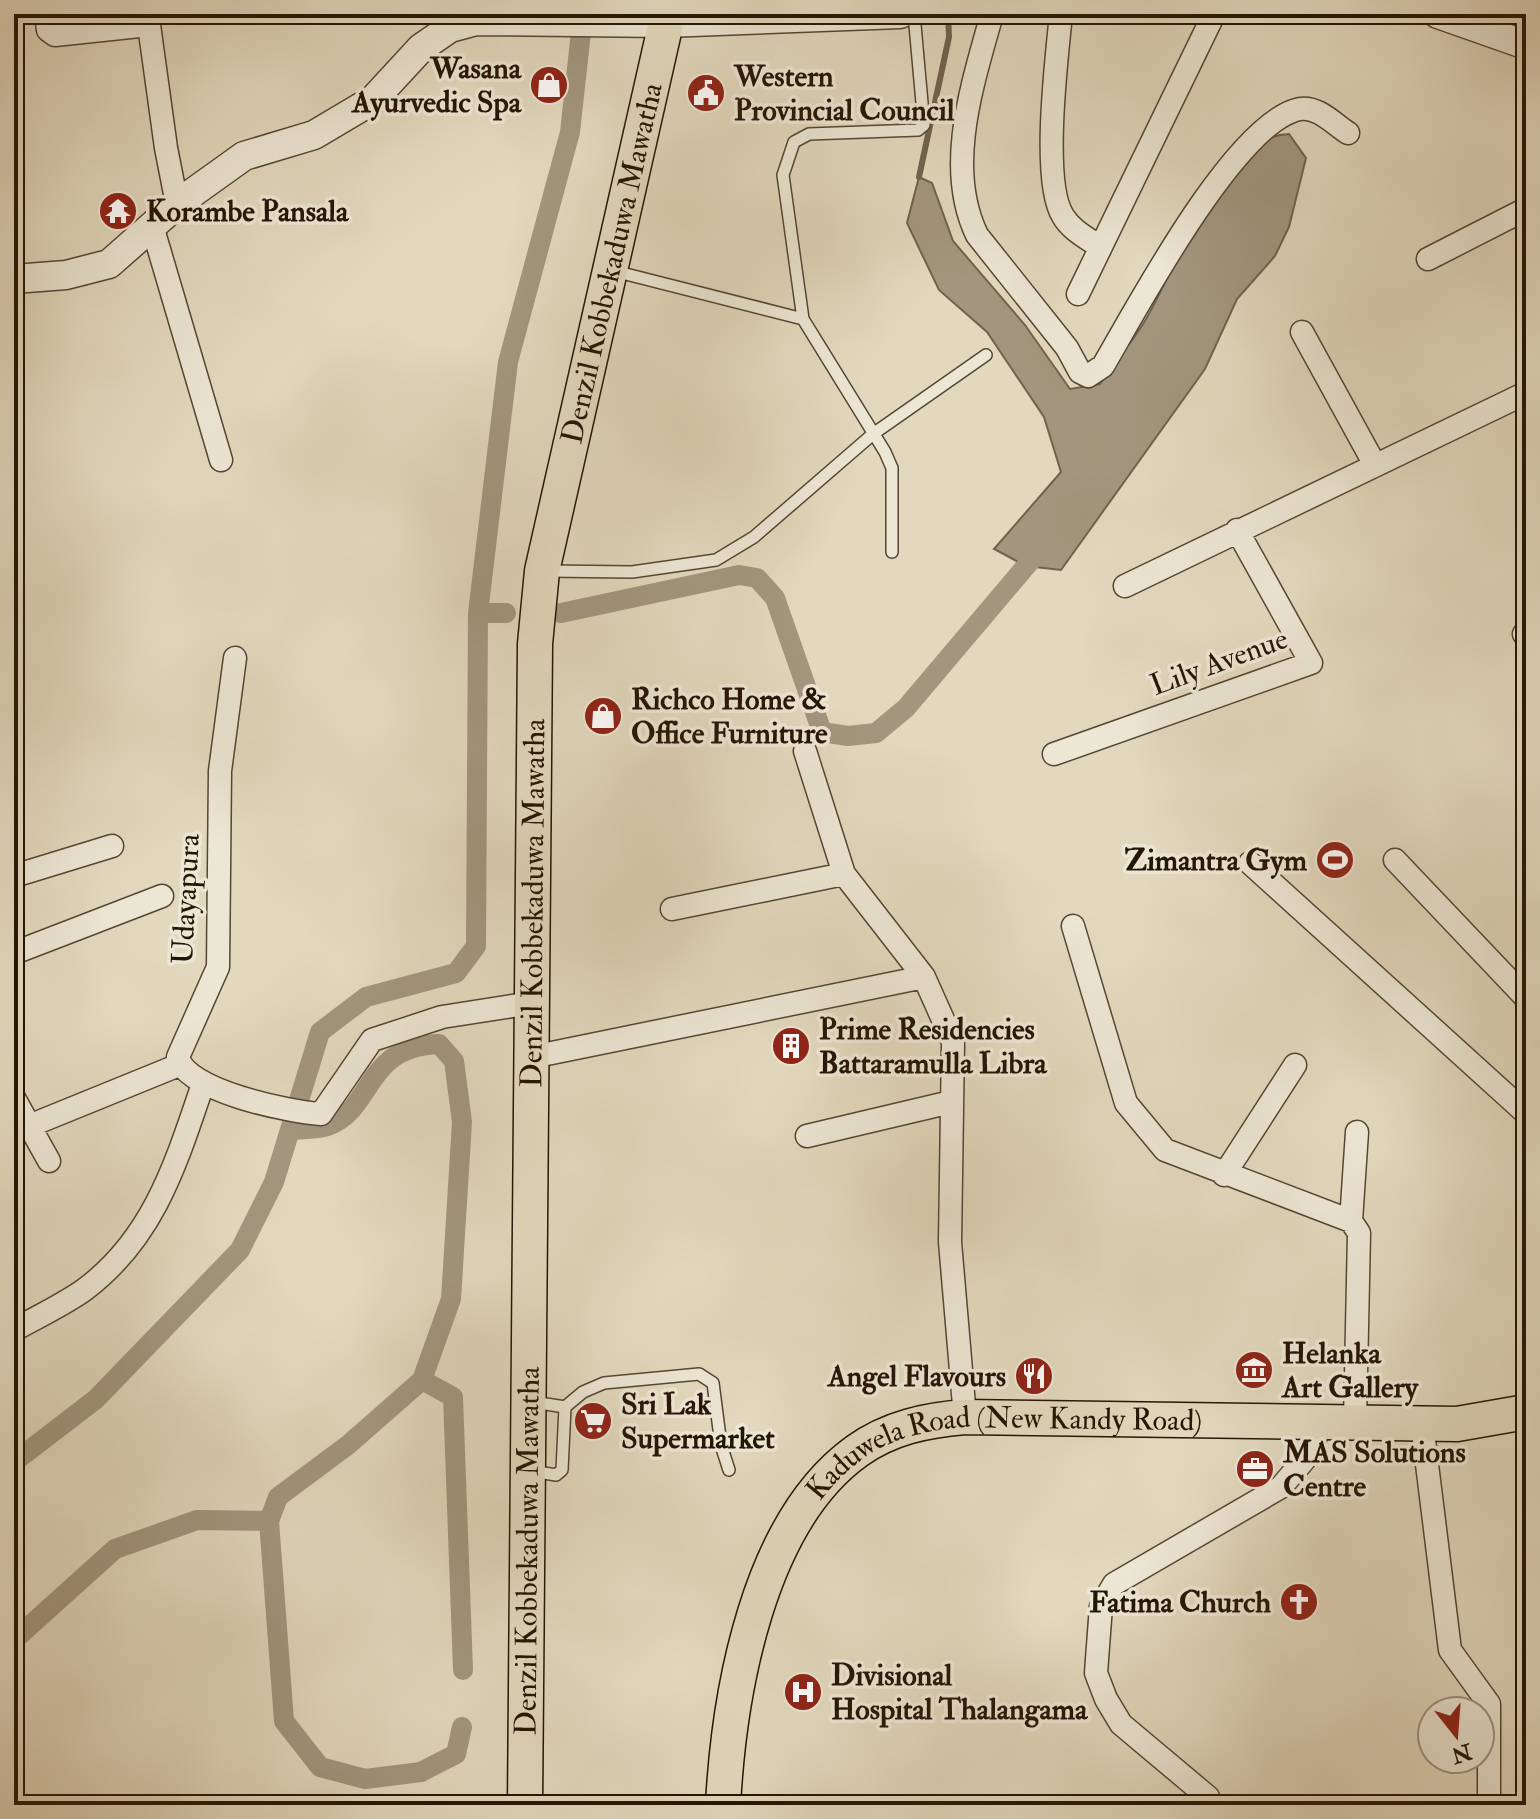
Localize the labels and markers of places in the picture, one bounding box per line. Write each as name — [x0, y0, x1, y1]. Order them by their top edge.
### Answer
place label: Wasana Ayurvedic Spa — [350, 50, 523, 121]
place label: Western Provincial Council — [733, 58, 955, 129]
shop icon: Wasana Ayurvedic Spa — [528, 64, 570, 106]
public building icon: Western Provincial Council — [685, 72, 727, 114]
temple icon: Korambe Pansala — [97, 190, 139, 232]
place label: Korambe Pansala — [146, 193, 350, 230]
place label: Richco Home & Office Furniture — [631, 681, 828, 752]
shop icon: Richco Home & Office Furniture — [582, 695, 624, 737]
sports icon: Zimantra Gym — [1314, 839, 1356, 881]
place label: Zimantra Gym — [1124, 842, 1308, 879]
place label: Prime Residencies Battaramulla Libra — [819, 1011, 1048, 1082]
building icon: Prime Residencies Battaramulla Libra — [770, 1025, 812, 1067]
place label: Helanka Art Gallery — [1280, 1335, 1420, 1406]
museum icon: Helanka Art Gallery — [1233, 1349, 1275, 1391]
restaurant icon: Angel Flavours — [1013, 1355, 1055, 1397]
place label: Angel Flavours — [826, 1358, 1006, 1395]
place label: Sri Lak Supermarket — [621, 1386, 775, 1457]
supermarket icon: Sri Lak Supermarket — [572, 1400, 614, 1442]
place label: MAS Solutions Centre — [1282, 1434, 1466, 1505]
office icon: MAS Solutions Centre — [1234, 1448, 1276, 1490]
church icon: Fatima Church — [1278, 1581, 1320, 1623]
place label: Fatima Church — [1089, 1584, 1271, 1621]
place label: Divisional Hospital Thalangama — [831, 1657, 1089, 1728]
hospital icon: Divisional Hospital Thalangama — [782, 1671, 824, 1713]

